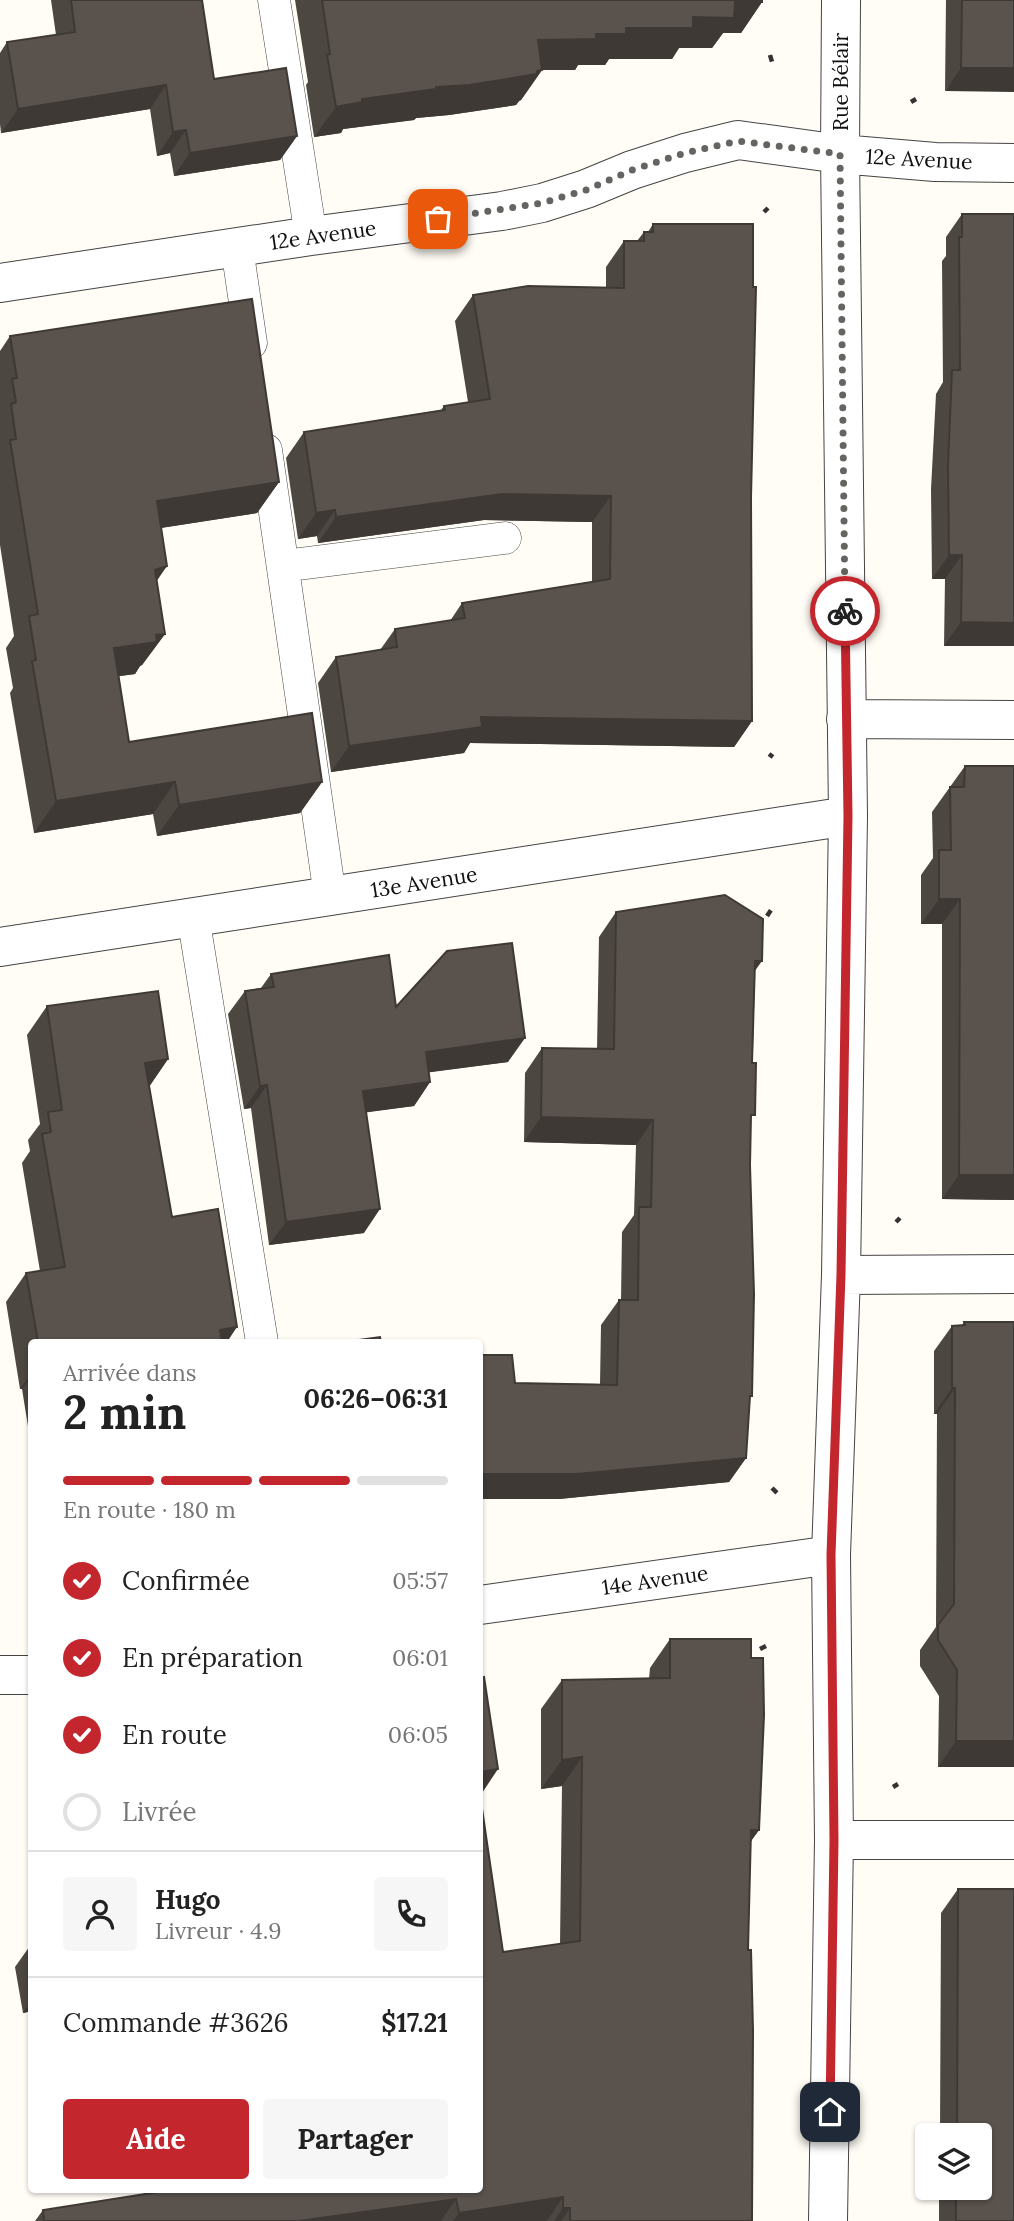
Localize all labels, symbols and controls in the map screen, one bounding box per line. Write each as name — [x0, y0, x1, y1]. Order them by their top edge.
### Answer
street label: Rue Bélair — [827, 33, 854, 131]
street label: 12e Avenue — [865, 143, 973, 175]
pin — [408, 189, 468, 249]
icon: bag — [419, 200, 457, 238]
street label: 12e Avenue — [268, 214, 378, 256]
courier — [810, 576, 880, 646]
icon: bike — [826, 592, 864, 630]
street label: 13e Avenue — [369, 860, 479, 904]
text: Arrivée dans — [63, 1358, 196, 1387]
text: 06:26–06:31 — [303, 1382, 448, 1415]
text: 2 min — [63, 1383, 186, 1442]
text: En route · 180 m — [63, 1495, 236, 1524]
street label: 14e Avenue — [600, 1559, 710, 1601]
icon: check — [63, 1562, 101, 1600]
text: Confirmée — [122, 1564, 250, 1597]
text: 05:57 — [392, 1566, 448, 1595]
icon: check — [63, 1639, 101, 1677]
text: En préparation — [122, 1641, 303, 1674]
text: 06:01 — [392, 1643, 448, 1672]
icon: check — [63, 1716, 101, 1754]
text: En route — [122, 1718, 227, 1751]
text: 06:05 — [388, 1720, 448, 1749]
text: Livrée — [122, 1795, 197, 1828]
button: person — [63, 1877, 137, 1951]
button: phone — [374, 1877, 448, 1951]
text: Hugo — [155, 1883, 220, 1916]
text: Livreur · 4.9 — [155, 1916, 282, 1945]
text: Commande #3626 — [63, 2006, 289, 2039]
text: $17.21 — [381, 2006, 448, 2039]
pin — [800, 2082, 860, 2142]
icon: home — [811, 2093, 849, 2131]
button: Aide — [63, 2099, 249, 2179]
button: Partager — [263, 2099, 448, 2179]
map controls — [915, 2123, 992, 2200]
button: layers — [915, 2123, 992, 2200]

